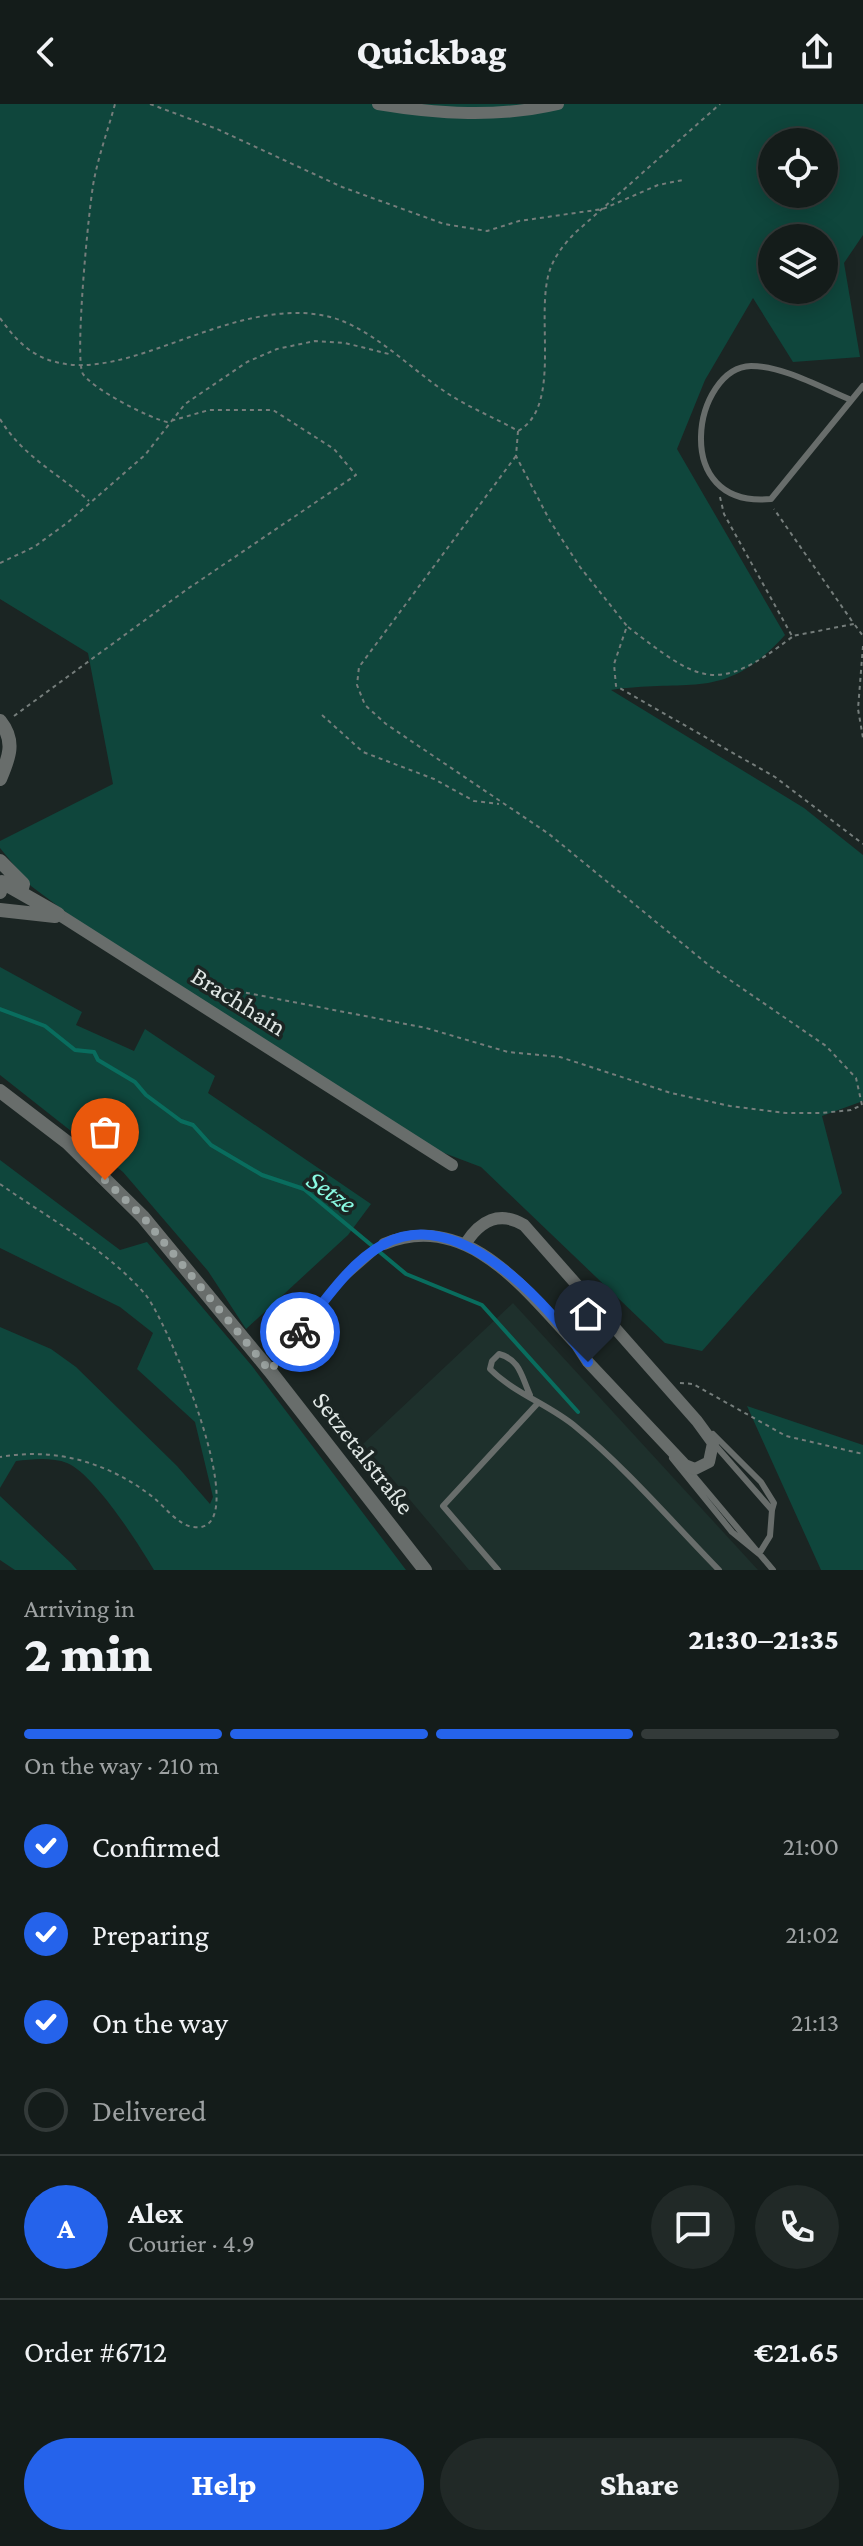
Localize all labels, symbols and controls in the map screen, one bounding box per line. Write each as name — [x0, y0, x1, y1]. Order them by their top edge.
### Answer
icon: back — [24, 30, 68, 74]
icon: share — [795, 30, 839, 74]
text: Quickbag — [356, 32, 507, 72]
map controls — [758, 128, 838, 304]
button: locate — [758, 128, 838, 208]
button: layers — [758, 224, 838, 304]
street label: Brachhain — [186, 961, 292, 1042]
pin — [71, 1098, 139, 1180]
icon: bag — [83, 1110, 127, 1154]
water label: Setze — [301, 1163, 363, 1220]
pin — [554, 1280, 622, 1362]
courier — [260, 1292, 340, 1372]
icon: home — [566, 1292, 610, 1336]
icon: bike — [278, 1310, 322, 1354]
street label: Setzetalstraße — [307, 1386, 420, 1520]
text: Arriving in — [24, 1594, 135, 1623]
text: 21:30–21:35 — [688, 1622, 839, 1655]
text: 2 min — [24, 1624, 152, 1682]
text: On the way · 210 m — [24, 1751, 219, 1780]
icon: check — [24, 1824, 68, 1868]
text: Confirmed — [92, 1830, 220, 1863]
text: 21:00 — [783, 1832, 839, 1861]
icon: check — [24, 1912, 68, 1956]
text: Preparing — [92, 1918, 209, 1951]
text: 21:02 — [785, 1920, 839, 1949]
icon: check — [24, 2000, 68, 2044]
text: On the way — [92, 2006, 228, 2039]
text: 21:13 — [791, 2008, 839, 2037]
text: Delivered — [92, 2094, 207, 2127]
button: chat — [651, 2185, 735, 2269]
button: phone — [755, 2185, 839, 2269]
text: Alex — [128, 2196, 183, 2229]
text: A — [57, 2211, 75, 2244]
text: Courier · 4.9 — [128, 2229, 255, 2258]
text: Order #6712 — [24, 2335, 167, 2368]
text: €21.65 — [754, 2335, 839, 2368]
button: Help — [24, 2438, 424, 2530]
button: Share — [440, 2438, 839, 2530]

